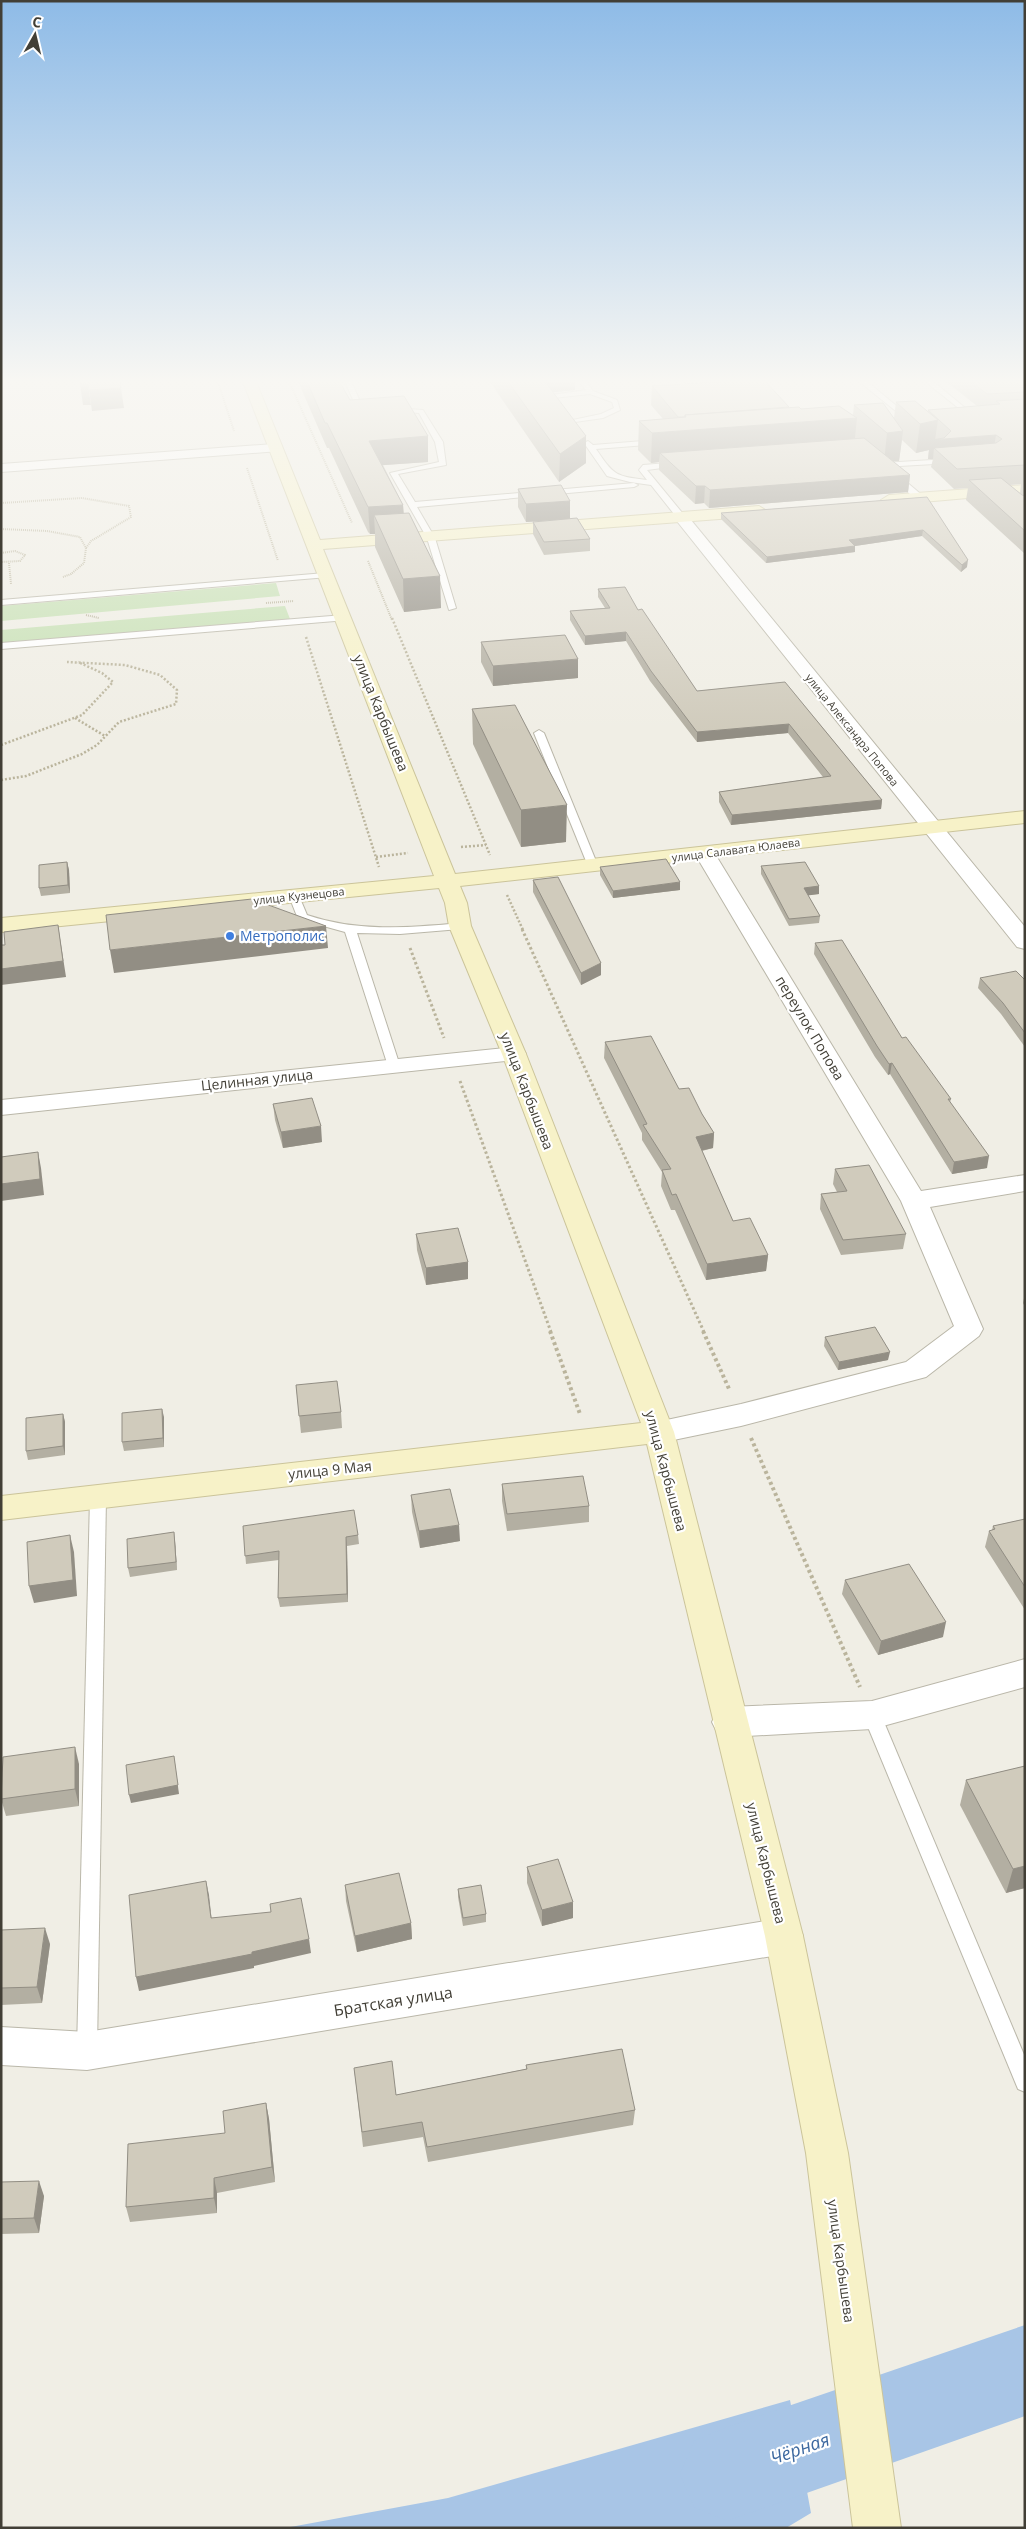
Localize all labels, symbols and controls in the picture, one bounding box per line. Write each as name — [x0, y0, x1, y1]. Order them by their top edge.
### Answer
north arrow — [10, 10, 60, 60]
text: С — [31, 12, 43, 32]
street label: улица Карбышева — [349, 652, 414, 774]
street label: улица Александра Попова — [802, 670, 902, 789]
street label: улица Салавата Юлаева — [671, 834, 801, 865]
street label: улица Кузнецова — [253, 883, 345, 908]
place label: Метрополис — [240, 926, 325, 945]
marker: Метрополис — [224, 930, 236, 942]
street label: переулок Попова — [772, 972, 849, 1084]
street label: улица Карбышева — [496, 1029, 559, 1152]
street label: Целинная улица — [200, 1064, 314, 1095]
street label: улица Карбышева — [641, 1408, 692, 1533]
street label: улица 9 Мая — [287, 1456, 373, 1483]
street label: улица Карбышева — [742, 1800, 791, 1925]
street label: Братская улица — [332, 1981, 454, 2021]
street label: улица Карбышева — [823, 2198, 860, 2324]
water label: Чёрная — [767, 2427, 833, 2469]

